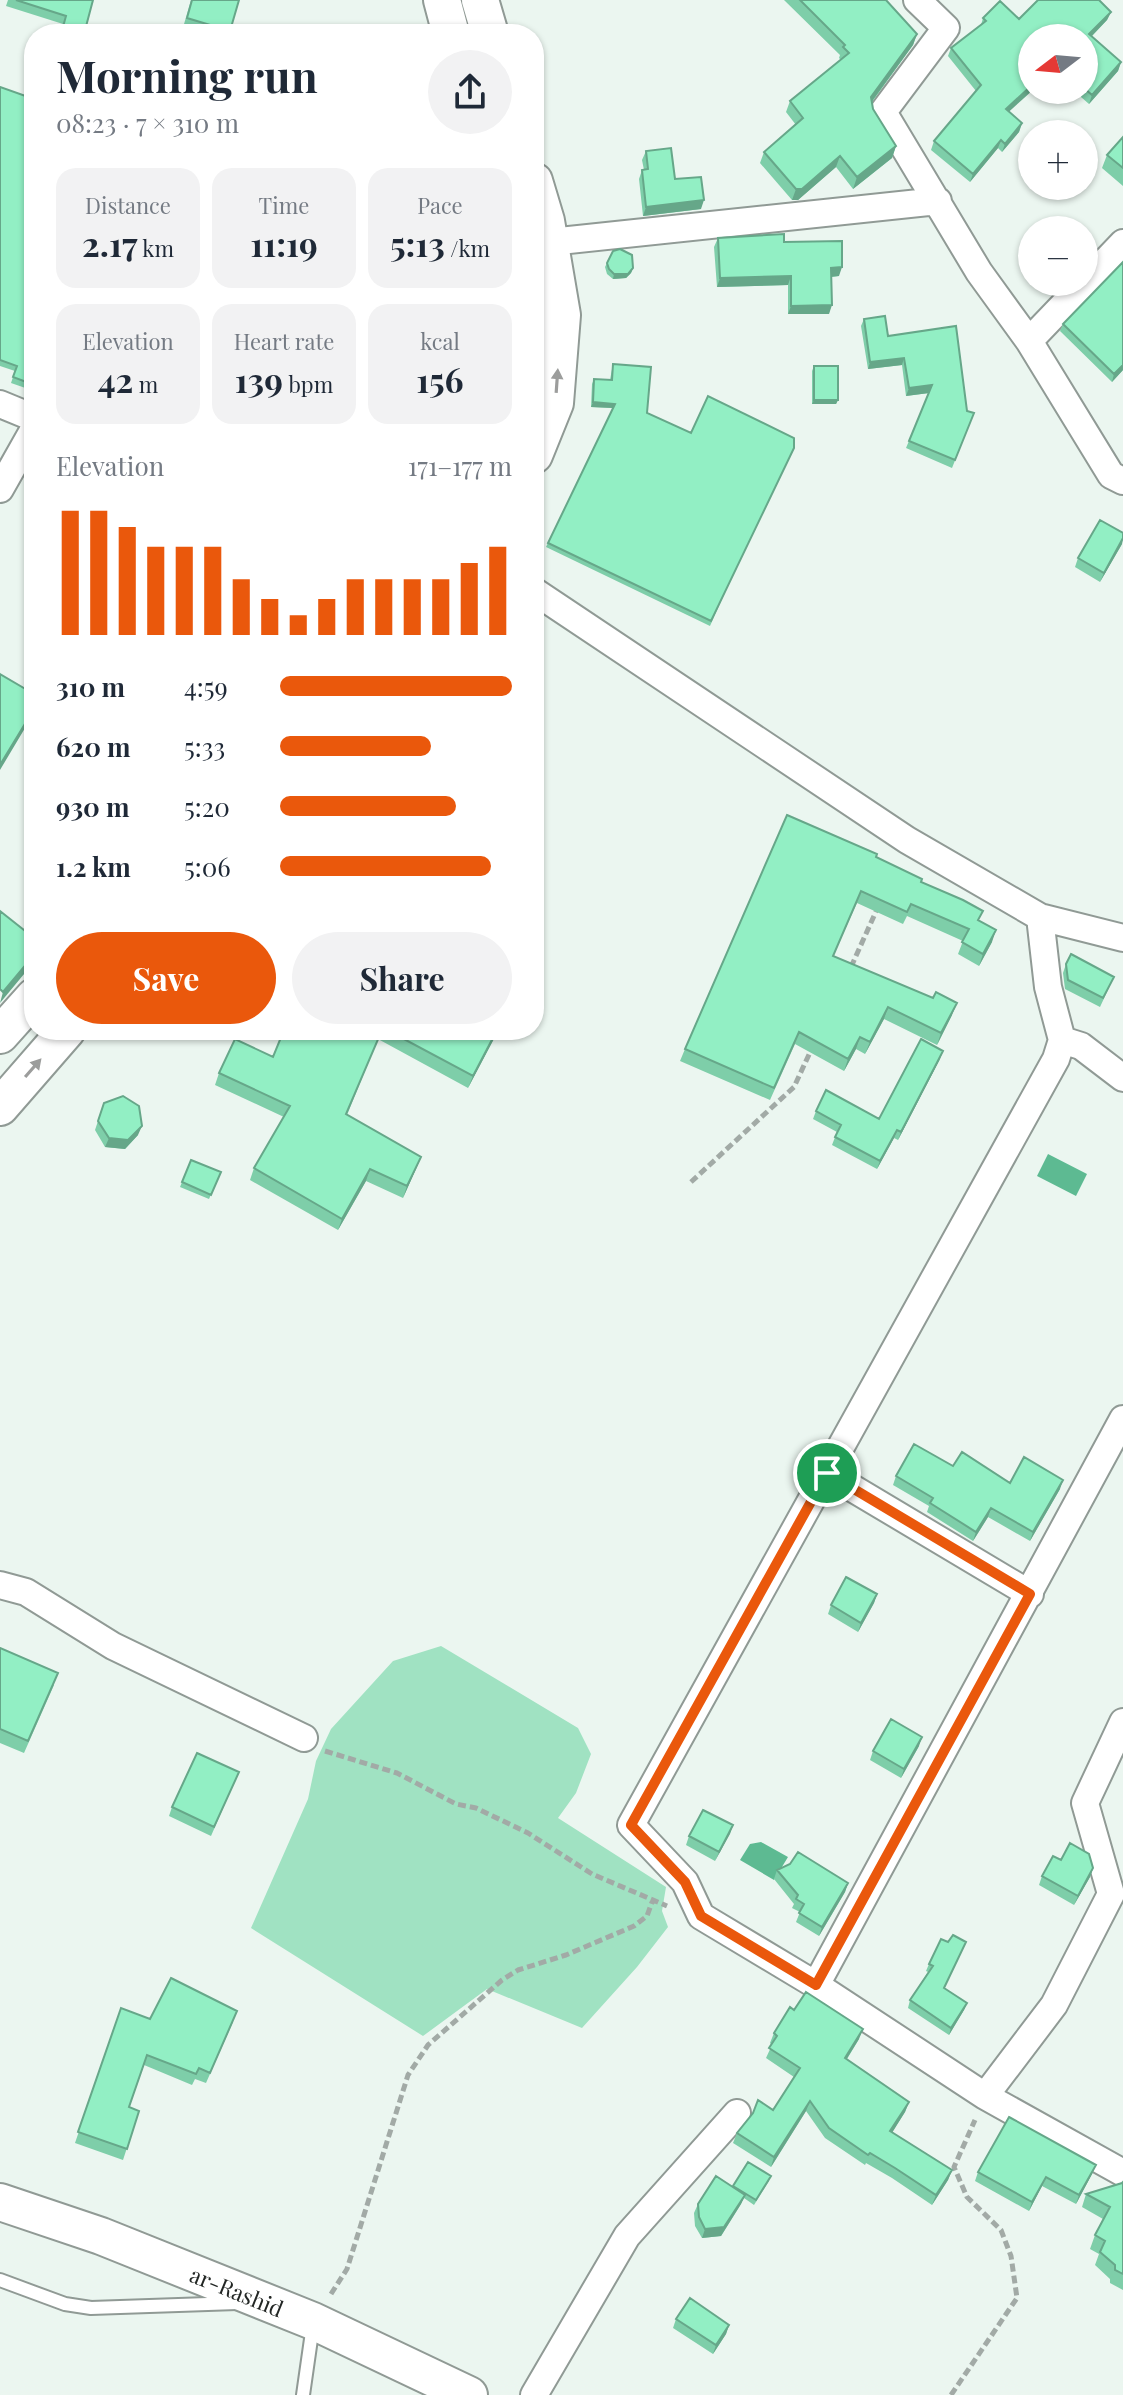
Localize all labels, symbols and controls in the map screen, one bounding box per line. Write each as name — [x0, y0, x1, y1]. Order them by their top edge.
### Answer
north arrow — [1018, 24, 1098, 104]
map controls — [1018, 24, 1098, 296]
text: Morning run — [56, 45, 318, 104]
button: share — [428, 50, 512, 134]
text: 08:23 · 7 × 310 m — [56, 105, 239, 140]
button: + — [1018, 120, 1098, 200]
text: Distance — [85, 190, 171, 220]
text: Time — [259, 190, 309, 220]
text: Pace — [417, 190, 463, 220]
button: − — [1018, 216, 1098, 296]
text: 2.17 — [82, 220, 138, 266]
text: 11:19 — [250, 220, 318, 266]
text: 5:13 — [390, 220, 445, 266]
text: km — [138, 233, 174, 263]
text: /km — [445, 233, 490, 263]
text: Elevation — [82, 326, 174, 356]
text: Heart rate — [234, 326, 334, 356]
text: kcal — [420, 326, 460, 356]
text: 42 — [98, 356, 133, 402]
text: 139 — [235, 356, 283, 402]
text: 156 — [416, 356, 464, 402]
one-way arrow — [551, 368, 564, 393]
text: m — [133, 369, 158, 399]
text: bpm — [283, 369, 333, 399]
text: Elevation — [56, 448, 164, 483]
text: 171–177 m — [408, 448, 512, 483]
text: 310 m — [56, 669, 125, 704]
text: 4:59 — [184, 669, 228, 704]
text: 620 m — [56, 729, 131, 764]
text: 5:33 — [184, 729, 225, 764]
text: 930 m — [56, 789, 129, 824]
text: 5:20 — [184, 789, 230, 824]
text: 1.2 km — [56, 849, 131, 884]
text: 5:06 — [184, 849, 231, 884]
button: Save — [56, 932, 276, 1024]
button: Share — [292, 932, 512, 1024]
one-way arrow — [24, 1059, 42, 1078]
pin — [793, 1439, 861, 1507]
icon: arrive — [805, 1451, 849, 1495]
street label: ar-Rashid — [186, 2259, 288, 2323]

